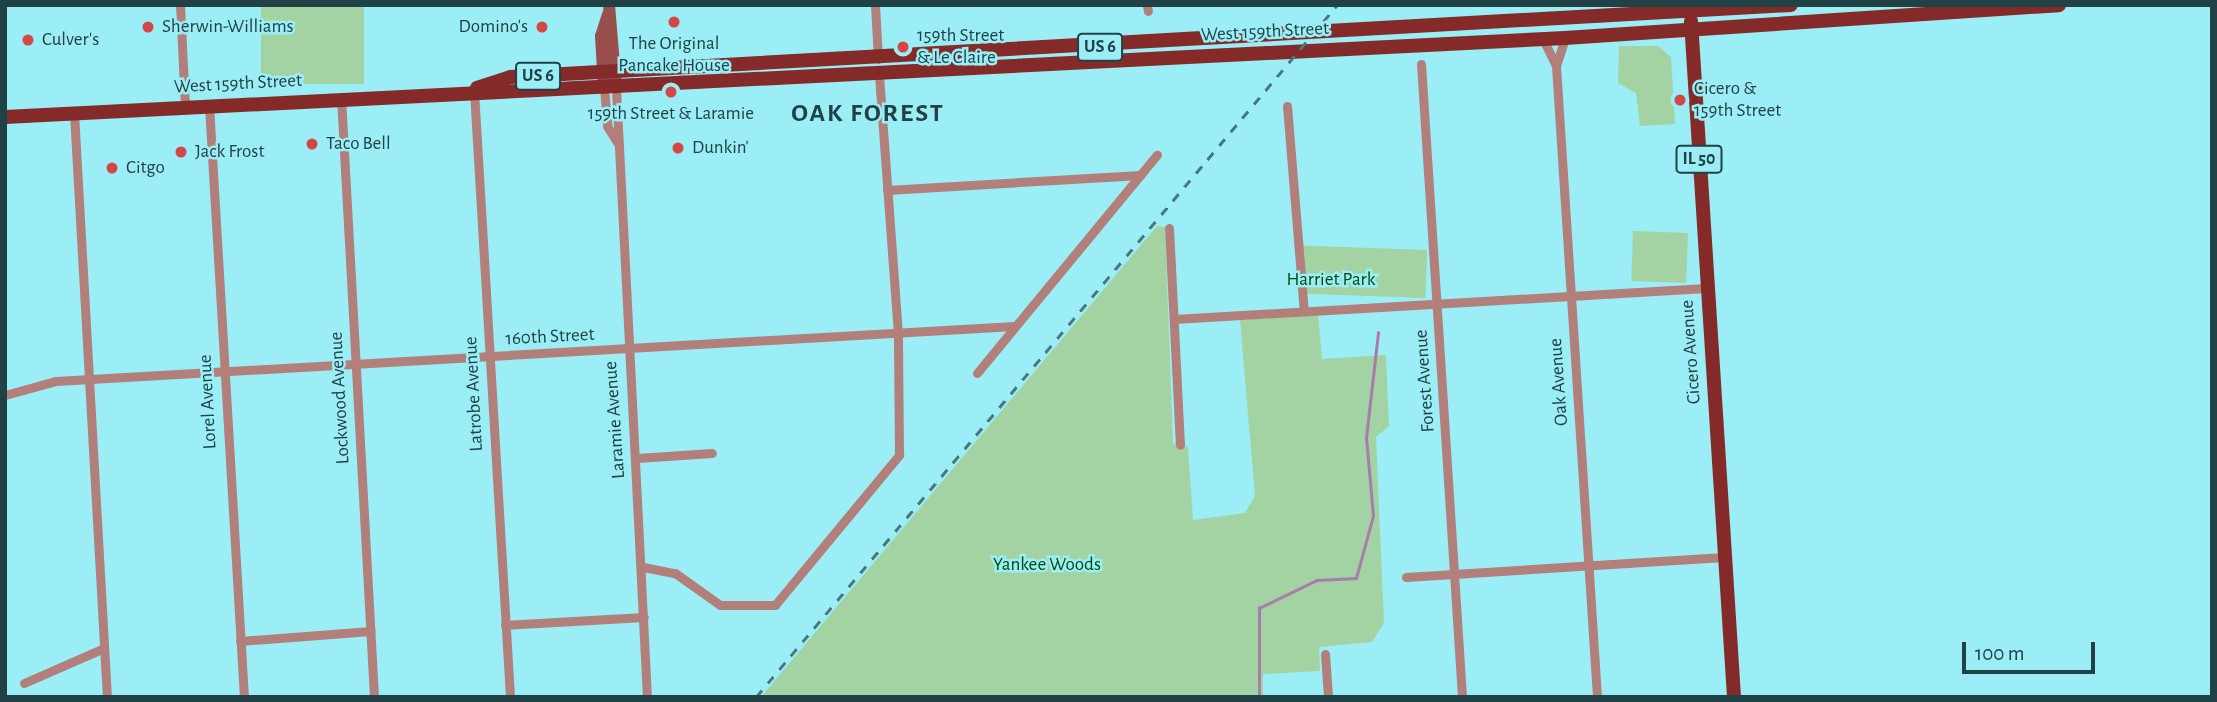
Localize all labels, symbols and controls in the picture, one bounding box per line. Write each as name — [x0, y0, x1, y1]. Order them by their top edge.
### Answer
marker: The Original Pancake House — [666, 14, 682, 30]
place label: Sherwin-Williams — [162, 16, 294, 38]
place label: Domino's — [459, 16, 528, 38]
street label: West 159th Street — [1200, 17, 1330, 47]
marker: Sherwin-Williams — [140, 19, 156, 35]
marker: Domino's — [534, 19, 550, 35]
place label: 159th Street & Le Claire — [917, 25, 1004, 69]
place label: Culver's — [42, 29, 99, 51]
marker: Culver's — [20, 32, 36, 48]
road number: US 6 — [1076, 32, 1124, 62]
place label: The Original Pancake House — [618, 33, 730, 77]
marker: 159th Street & Le Claire — [895, 39, 911, 55]
road number: US 6 — [514, 62, 562, 90]
street label: West 159th Street — [173, 69, 303, 99]
place label: Cicero & 159th Street — [1694, 78, 1781, 122]
marker: 159th Street & Laramie — [663, 84, 679, 100]
marker: Cicero & 159th Street — [1672, 92, 1688, 108]
district label: OAK FOREST — [792, 98, 944, 130]
place label: 159th Street & Laramie — [588, 103, 754, 125]
place label: Taco Bell — [326, 133, 391, 155]
marker: Taco Bell — [304, 136, 320, 152]
place label: Dunkin' — [692, 137, 749, 159]
marker: Dunkin' — [670, 140, 686, 156]
place label: Jack Frost — [195, 141, 264, 163]
marker: Jack Frost — [173, 144, 189, 160]
road number: IL 50 — [1674, 144, 1724, 174]
place label: Citgo — [126, 157, 165, 179]
marker: Citgo — [104, 160, 120, 176]
park label: Harriet Park — [1287, 269, 1375, 291]
street label: Cicero Avenue — [1676, 299, 1706, 405]
street label: 160th Street — [505, 323, 595, 351]
street label: Forest Avenue — [1410, 329, 1440, 433]
street label: Lockwood Avenue — [325, 331, 355, 465]
street label: Latrobe Avenue — [460, 336, 488, 452]
street label: Oak Avenue — [1545, 337, 1573, 427]
street label: Lorel Avenue — [194, 354, 222, 450]
street label: Laramie Avenue — [600, 360, 630, 480]
park label: Yankee Woods — [993, 554, 1101, 576]
scale bar — [1965, 628, 2098, 672]
text: 100 m — [1975, 643, 2025, 664]

